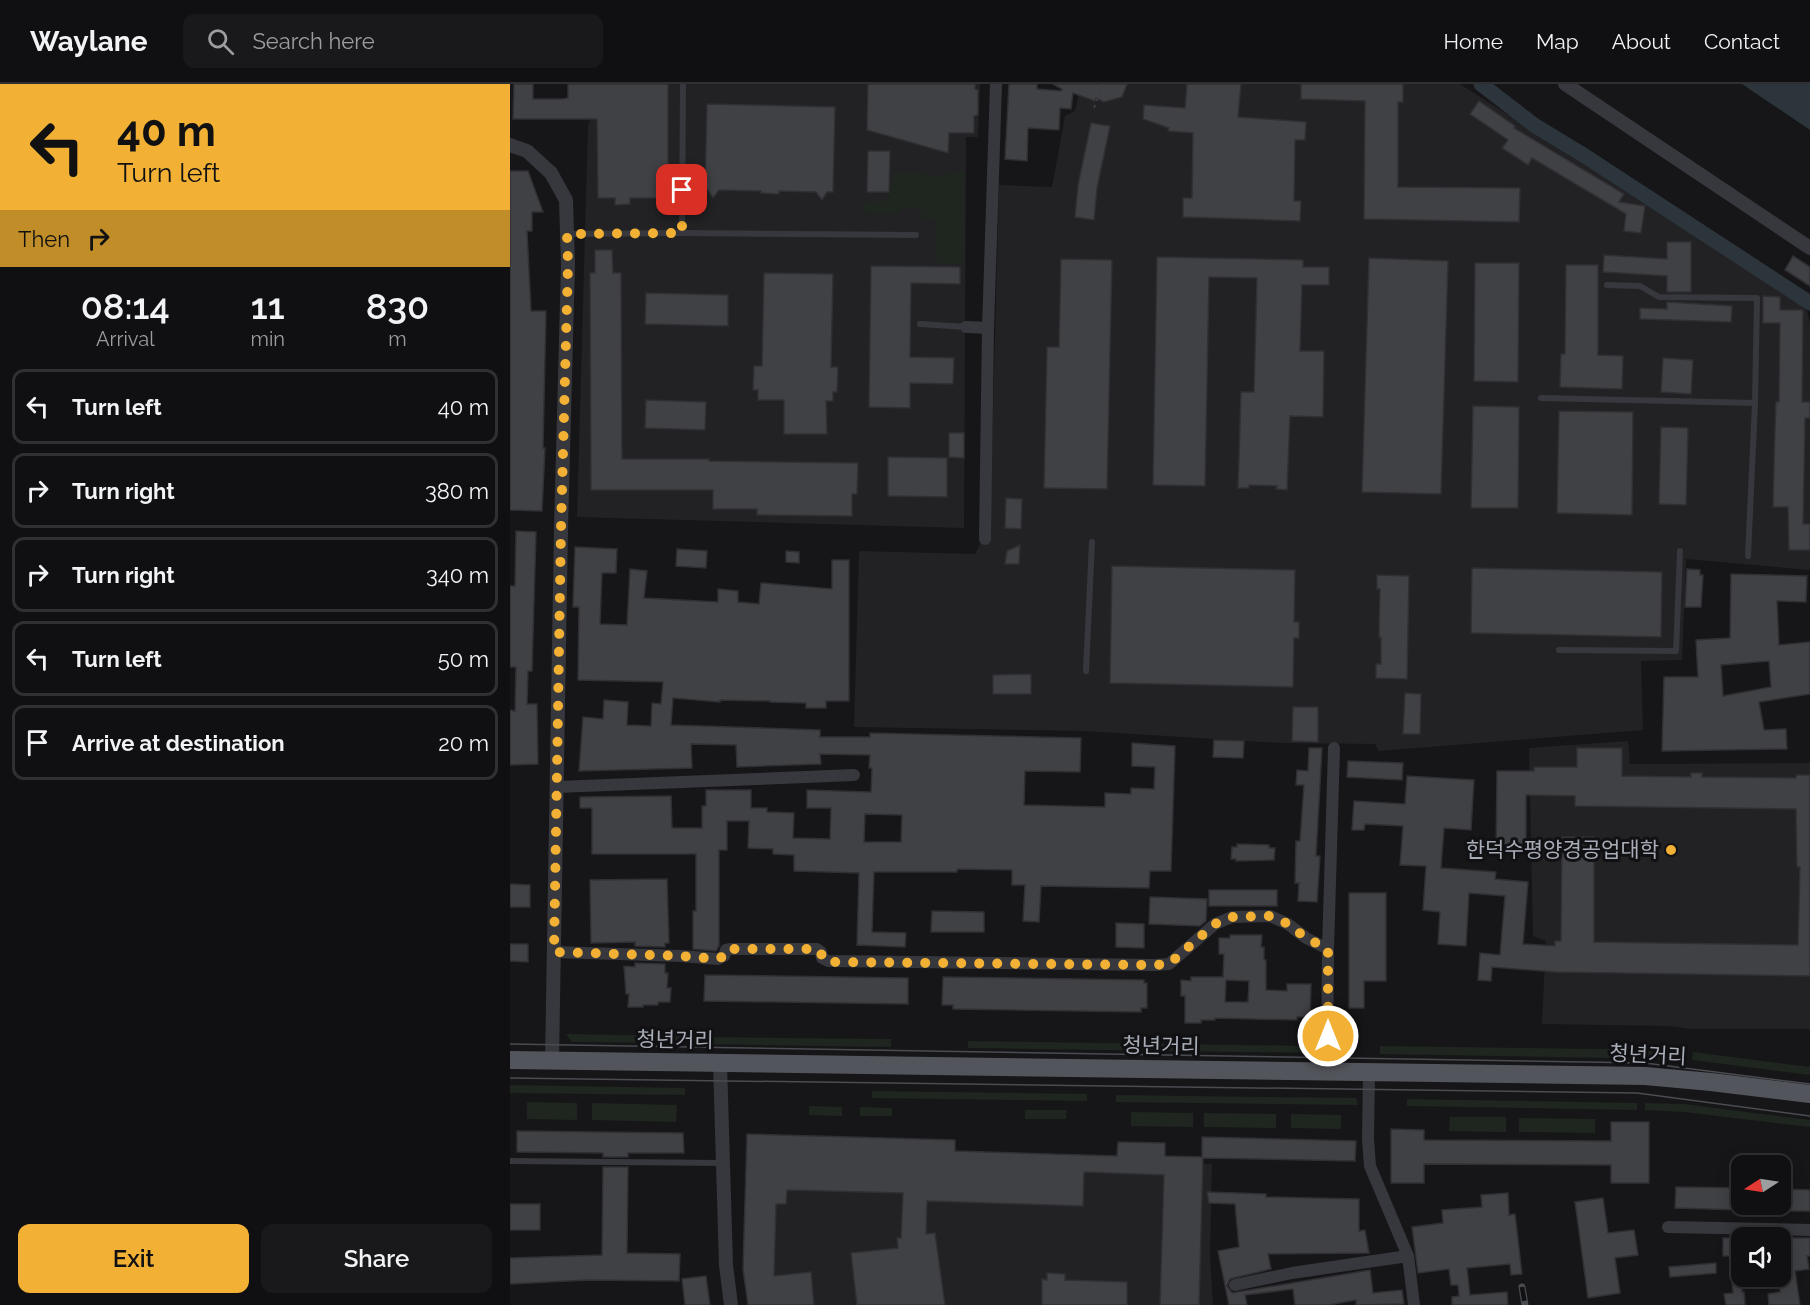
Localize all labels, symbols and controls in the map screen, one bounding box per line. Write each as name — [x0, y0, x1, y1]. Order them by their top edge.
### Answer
search box — [183, 14, 603, 68]
text: Waylane — [30, 25, 147, 58]
icon: search — [204, 25, 237, 58]
text: Search here — [252, 28, 375, 54]
text: Home — [1444, 29, 1503, 54]
text: Map — [1536, 29, 1579, 54]
text: About — [1612, 29, 1671, 54]
text: Contact — [1704, 29, 1780, 54]
text: 40 m — [117, 107, 216, 156]
icon: left — [18, 108, 96, 186]
text: Turn left — [117, 157, 220, 188]
pin — [656, 164, 707, 215]
icon: arrive — [665, 173, 698, 206]
icon: right — [82, 222, 115, 255]
text: Then — [18, 226, 70, 252]
text: 08:14 — [81, 285, 170, 327]
text: 11 — [251, 285, 285, 327]
text: 830 — [366, 285, 429, 327]
text: Arrival — [96, 327, 155, 351]
text: min — [251, 327, 285, 351]
text: m — [388, 327, 407, 351]
icon: left — [21, 390, 54, 423]
text: Turn left — [72, 394, 162, 420]
text: 40 m — [438, 394, 489, 420]
icon: right — [21, 474, 54, 507]
text: Turn right — [72, 478, 175, 504]
text: 380 m — [425, 478, 489, 504]
icon: right — [21, 558, 54, 591]
text: Turn right — [72, 562, 175, 588]
text: 340 m — [426, 562, 489, 588]
icon: left — [21, 642, 54, 675]
text: Turn left — [72, 646, 162, 672]
text: 50 m — [438, 646, 489, 672]
icon: arrive — [21, 726, 54, 759]
text: Arrive at destination — [72, 730, 285, 756]
text: 20 m — [438, 730, 489, 756]
place label: 한덕수평양경공업대학 — [1466, 837, 1659, 862]
marker: 한덕수평양경공업대학 — [1664, 843, 1678, 857]
position arrow — [1296, 1004, 1360, 1068]
street label: 청년거리 — [636, 1026, 714, 1053]
street label: 청년거리 — [1122, 1032, 1200, 1059]
street label: 청년거리 — [1609, 1040, 1687, 1069]
north arrow — [1731, 1155, 1791, 1215]
map controls — [1731, 1155, 1791, 1287]
button: Exit — [18, 1224, 249, 1293]
button: Share — [261, 1224, 492, 1293]
button: sound — [1731, 1227, 1791, 1287]

